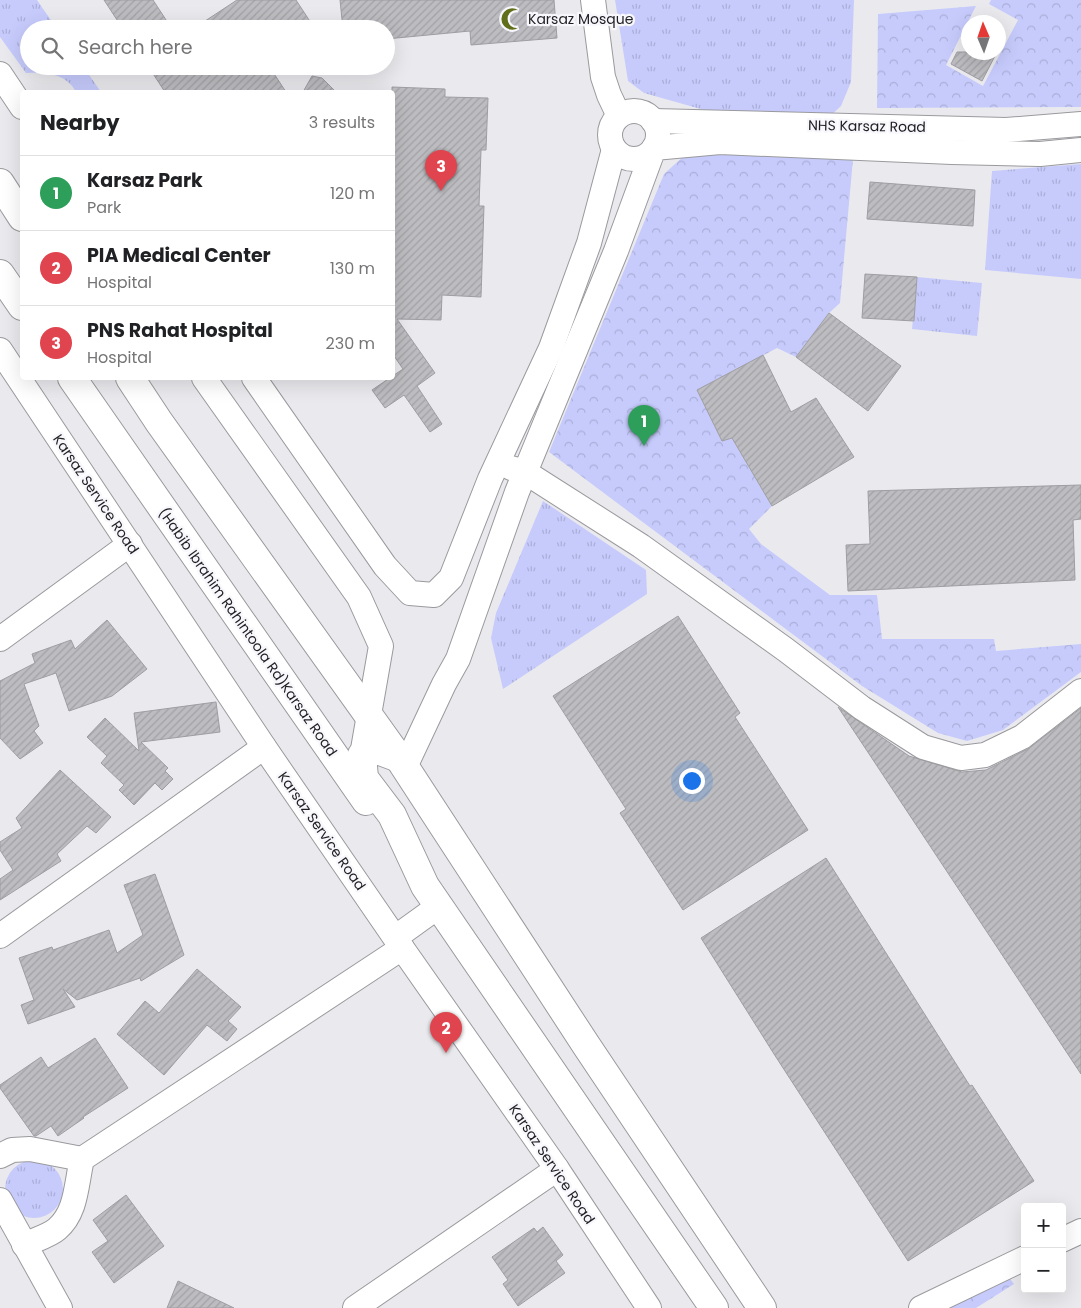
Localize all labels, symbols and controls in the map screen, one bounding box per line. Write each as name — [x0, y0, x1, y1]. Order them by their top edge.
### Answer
mosque icon: Karsaz Mosque — [499, 6, 525, 32]
place label: Karsaz Mosque — [528, 9, 634, 29]
north arrow — [961, 15, 1006, 60]
search box — [20, 20, 395, 75]
icon: search — [38, 34, 66, 62]
text: Search here — [78, 34, 192, 61]
text: Nearby — [40, 108, 120, 137]
text: 3 results — [309, 111, 375, 134]
street label: NHS Karsaz Road — [808, 115, 926, 137]
pin: 3 — [425, 150, 457, 191]
text: Karsaz Park — [87, 167, 203, 194]
text: 1 — [53, 182, 59, 205]
text: 120 m — [330, 182, 375, 205]
text: Park — [87, 196, 121, 219]
text: PIA Medical Center — [87, 242, 271, 269]
text: 2 — [51, 257, 61, 280]
text: 130 m — [330, 257, 375, 280]
text: Hospital — [87, 271, 152, 294]
text: PNS Rahat Hospital — [87, 317, 273, 344]
text: 3 — [51, 332, 61, 355]
text: 230 m — [326, 332, 375, 355]
text: Hospital — [87, 346, 152, 369]
pin: 1 — [628, 405, 660, 446]
street label: Karsaz Service Road — [48, 430, 144, 558]
street label: (Habib Ibrahim Rahintoola Rd)Karsaz Road — [154, 504, 342, 760]
street label: Karsaz Service Road — [273, 768, 371, 894]
your location — [679, 768, 705, 794]
pin: 2 — [430, 1012, 462, 1053]
street label: Karsaz Service Road — [504, 1100, 600, 1228]
map controls — [1021, 1203, 1066, 1293]
button: + — [1021, 1203, 1066, 1248]
button: − — [1021, 1248, 1066, 1293]

